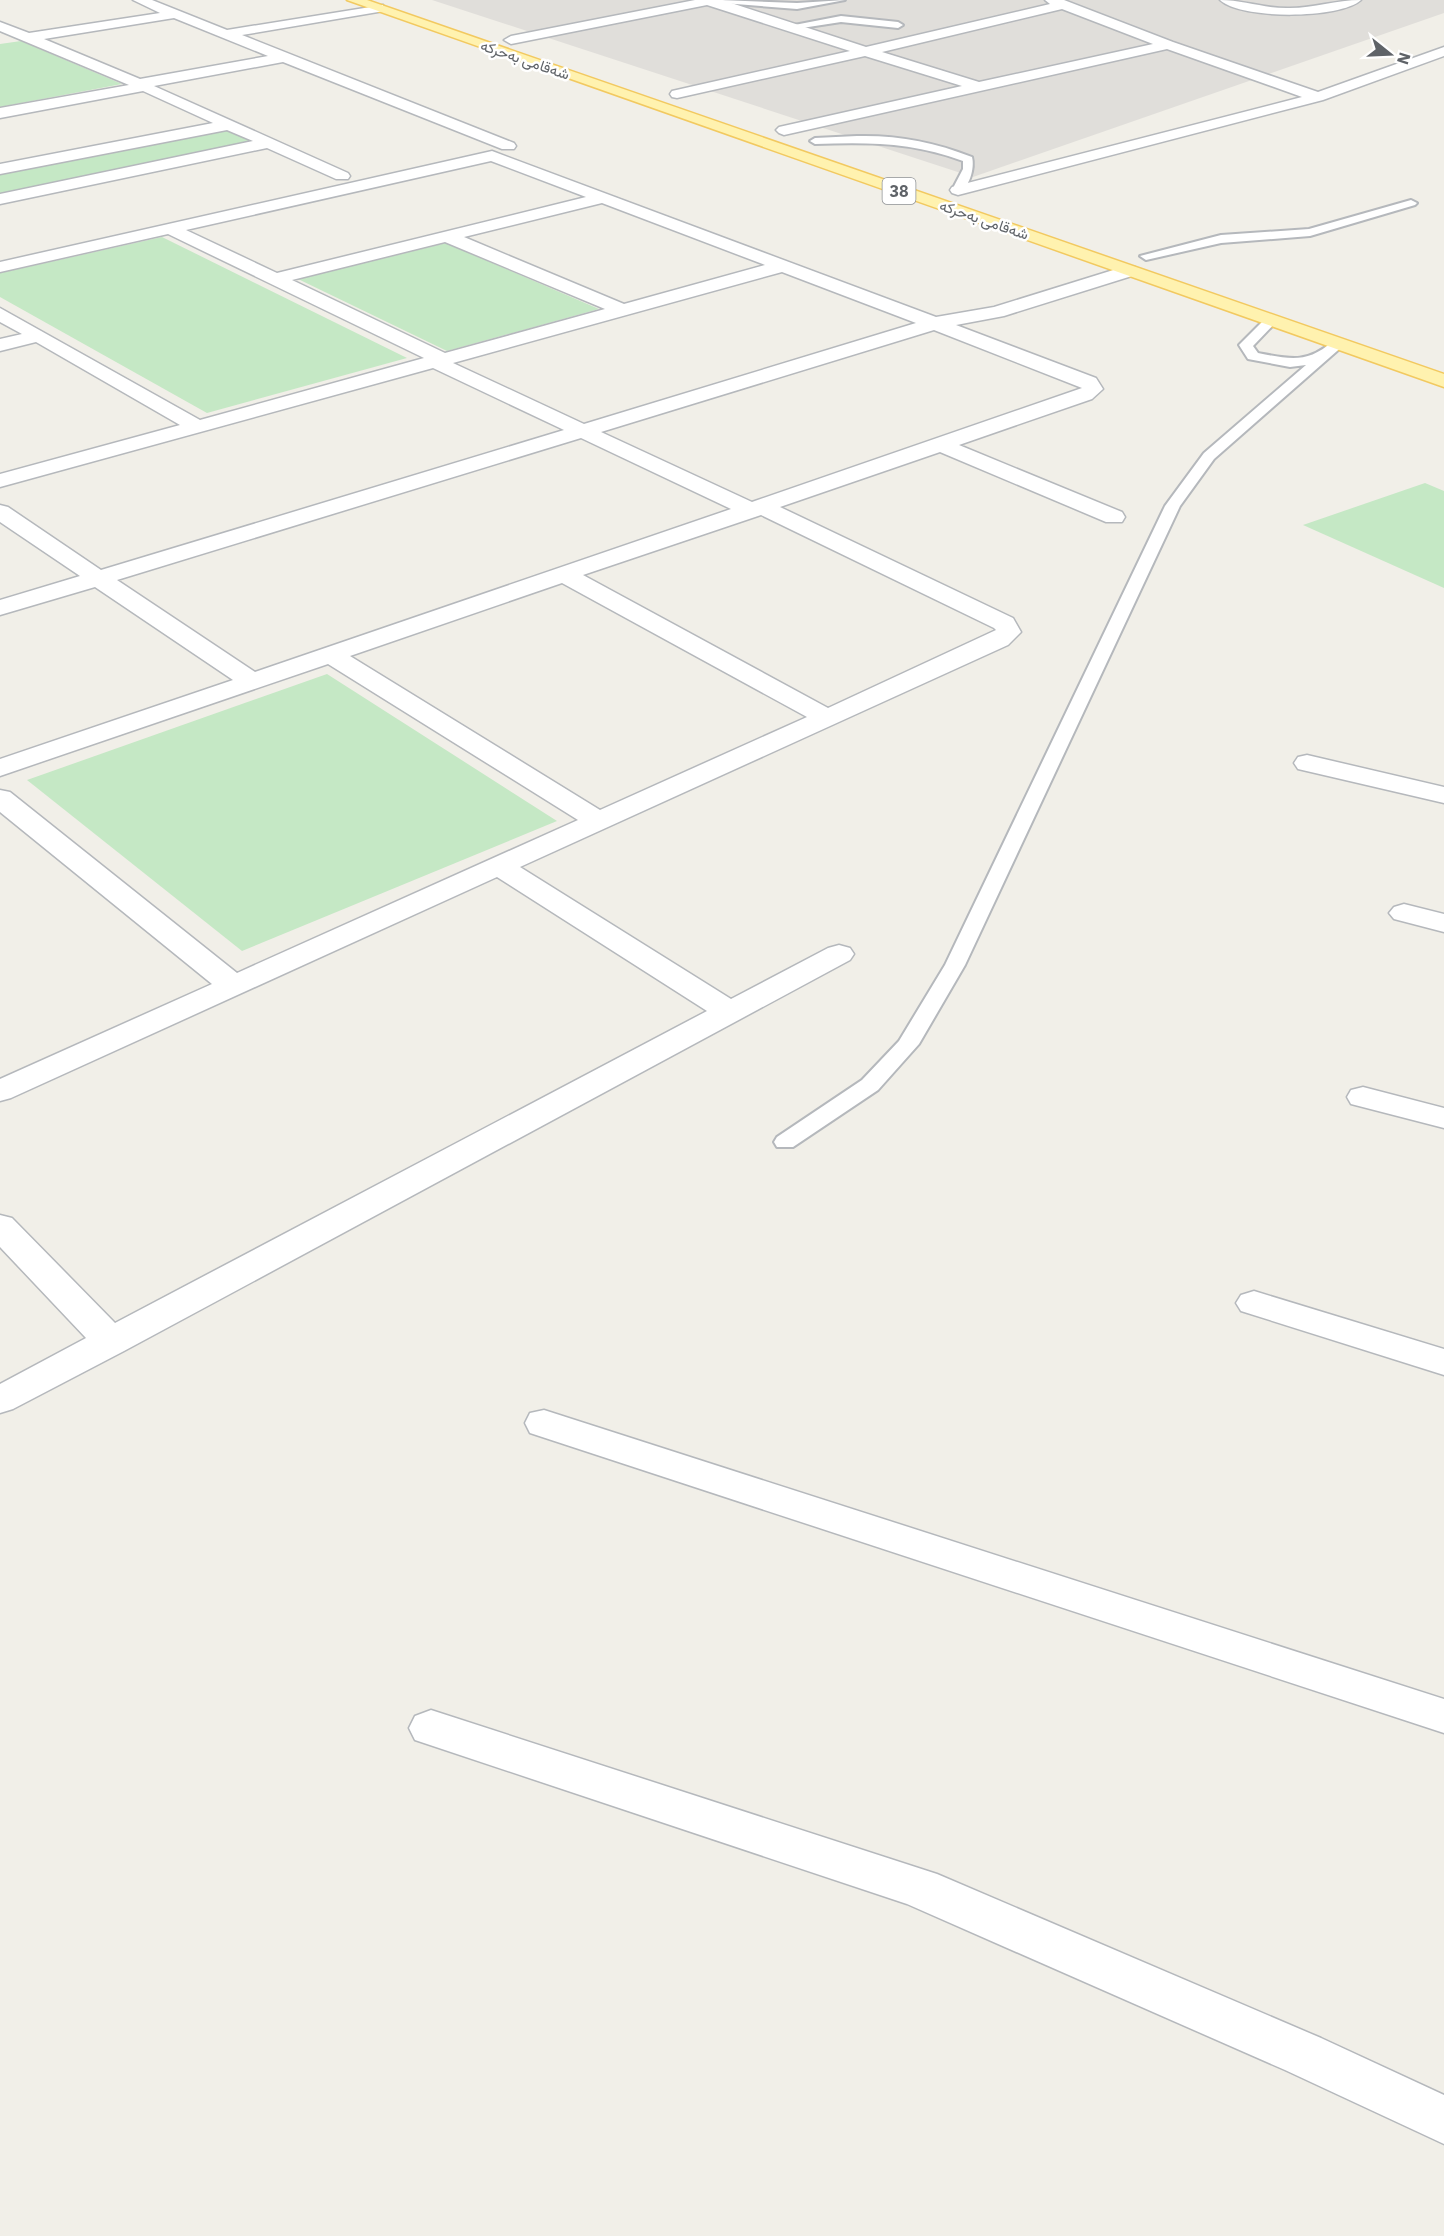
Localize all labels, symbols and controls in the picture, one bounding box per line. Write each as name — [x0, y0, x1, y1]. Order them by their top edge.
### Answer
north arrow — [1360, 24, 1420, 84]
street label: شەقامی بەحرکە — [478, 35, 572, 85]
text: N — [1393, 50, 1416, 67]
road number: 38 — [882, 178, 916, 204]
street label: شەقامی بەحرکە — [937, 195, 1031, 245]

